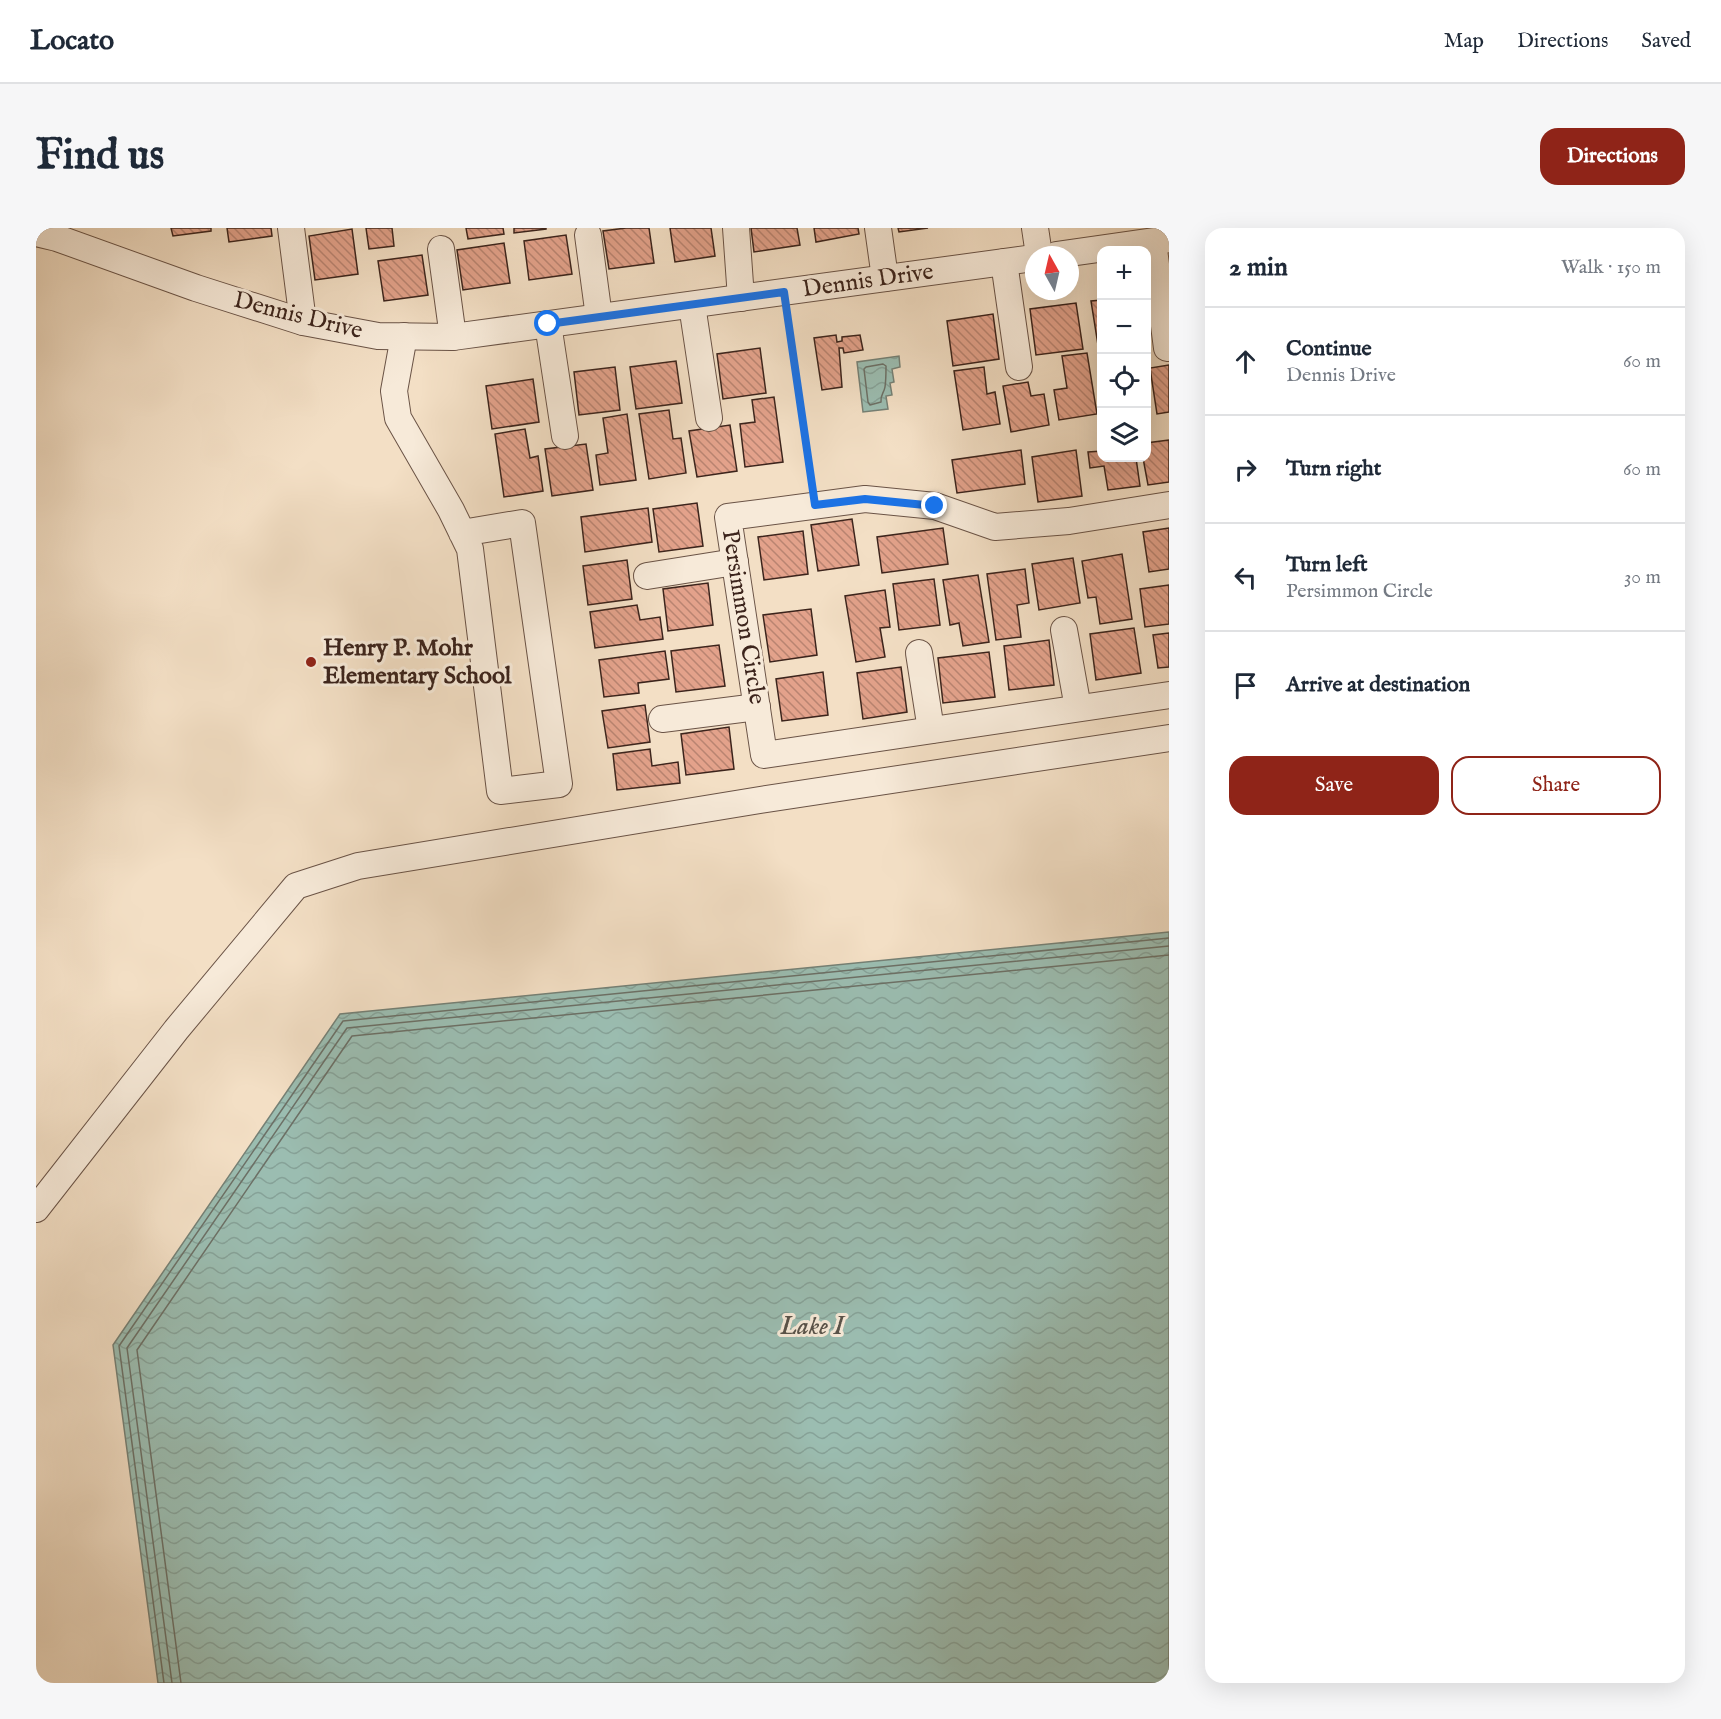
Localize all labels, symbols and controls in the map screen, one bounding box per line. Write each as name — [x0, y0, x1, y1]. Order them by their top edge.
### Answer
text: Locato — [30, 24, 114, 59]
text: Map — [1444, 28, 1484, 55]
text: Directions — [1517, 28, 1608, 55]
text: Saved — [1641, 28, 1691, 55]
button: Directions — [1540, 128, 1685, 185]
text: Find us — [36, 130, 164, 183]
north arrow — [1025, 246, 1079, 300]
map controls — [1097, 246, 1151, 462]
button: + — [1097, 246, 1151, 300]
text: 2 min — [1229, 251, 1288, 284]
text: Walk · 150 m — [1561, 255, 1661, 280]
street label: Dennis Drive — [801, 256, 935, 306]
street label: Dennis Drive — [230, 285, 366, 347]
button: − — [1097, 300, 1151, 354]
route start — [534, 310, 560, 336]
text: Continue — [1286, 335, 1372, 363]
icon: ahead — [1229, 345, 1262, 378]
text: 60 m — [1623, 349, 1661, 374]
button: locate — [1097, 354, 1151, 408]
text: Dennis Drive — [1286, 363, 1396, 388]
button: layers — [1097, 408, 1151, 462]
icon: right — [1229, 453, 1262, 486]
text: Turn right — [1286, 455, 1381, 483]
text: 60 m — [1623, 457, 1661, 482]
route end — [921, 492, 947, 518]
street label: Persimmon Circle — [714, 528, 772, 706]
text: Turn left — [1286, 551, 1368, 579]
icon: left — [1229, 561, 1262, 594]
text: 30 m — [1624, 565, 1661, 590]
text: Persimmon Circle — [1286, 579, 1433, 604]
place label: Henry P. Mohr Elementary School — [323, 633, 512, 692]
marker: Henry P. Mohr Elementary School — [304, 655, 318, 669]
icon: arrive — [1229, 669, 1262, 702]
text: Arrive at destination — [1286, 671, 1470, 699]
button: Save — [1229, 756, 1439, 815]
button: Share — [1451, 756, 1661, 815]
water label: Lake I — [779, 1310, 846, 1343]

